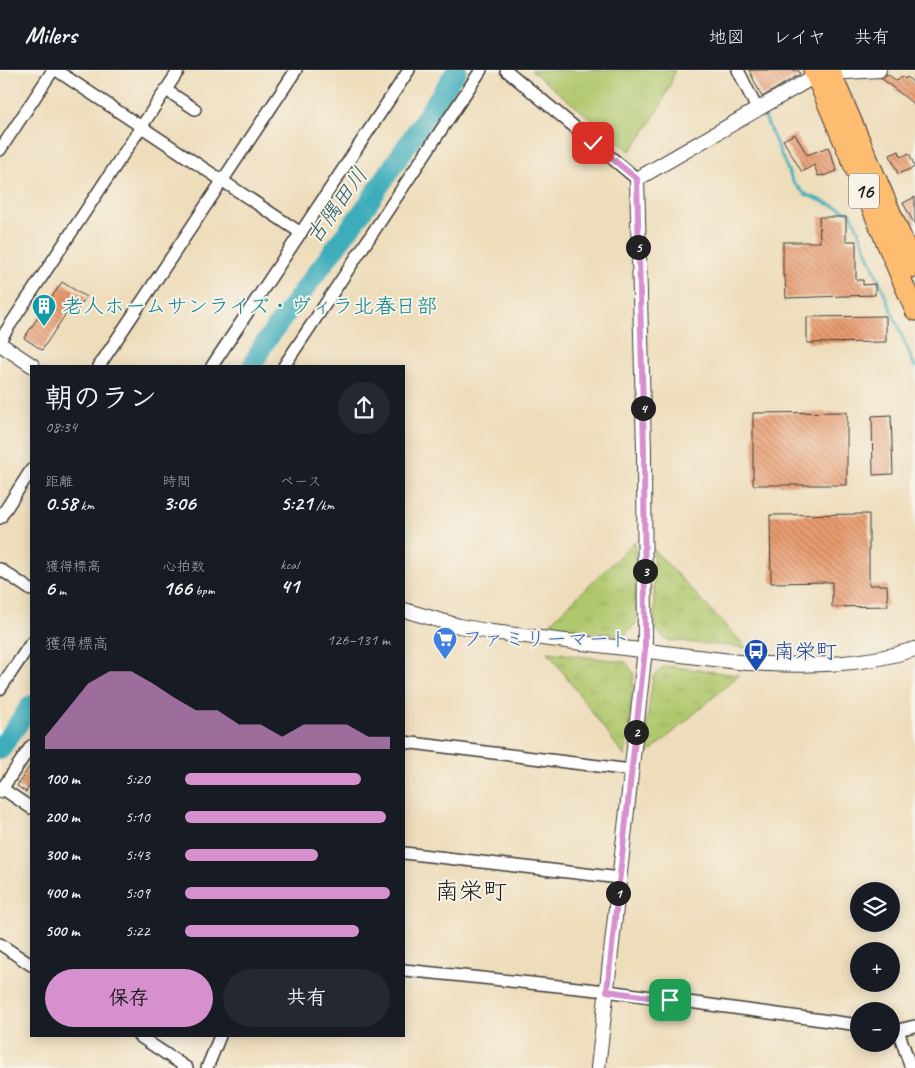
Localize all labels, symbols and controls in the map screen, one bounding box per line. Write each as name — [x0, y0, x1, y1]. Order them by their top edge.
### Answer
text: Milers — [25, 20, 77, 50]
text: 地図 — [709, 26, 745, 48]
text: レイヤ — [773, 26, 826, 48]
text: 共有 — [854, 26, 890, 48]
pin — [572, 122, 614, 164]
icon: check — [579, 129, 607, 157]
water label: 古隅田川 — [300, 162, 374, 249]
road number: 16 — [849, 174, 879, 208]
pin: 5 — [626, 234, 650, 260]
text: 5 — [635, 239, 642, 256]
building icon: 老人ホームサンライズ・ヴィラ北春日部 — [31, 293, 57, 327]
place label: 老人ホームサンライズ・ヴィラ北春日部 — [62, 293, 437, 319]
text: 朝のラン — [45, 380, 157, 415]
button: share — [338, 382, 390, 434]
pin: 4 — [630, 396, 656, 420]
text: 4 — [640, 400, 647, 417]
text: 08:34 — [45, 417, 77, 437]
text: 距離 — [45, 473, 73, 490]
text: 時間 — [163, 473, 191, 490]
text: ペース — [280, 473, 322, 490]
text: 0.58 — [45, 490, 77, 516]
text: 3:06 — [163, 490, 196, 516]
text: 5:21 — [280, 490, 313, 516]
text: km — [77, 497, 94, 514]
text: /km — [313, 497, 334, 514]
text: kcal — [280, 556, 299, 573]
text: 獲得標高 — [45, 558, 101, 575]
text: 心拍数 — [163, 558, 205, 575]
pin: 3 — [632, 558, 658, 584]
text: 3 — [642, 563, 649, 580]
text: 41 — [280, 573, 299, 599]
text: 6 — [45, 575, 55, 601]
text: 166 — [163, 575, 192, 601]
text: m — [55, 582, 66, 599]
text: bpm — [192, 582, 215, 599]
supermarket icon: ファミリーマート — [432, 626, 458, 660]
place label: ファミリーマート — [462, 626, 630, 652]
text: 126–131 m — [327, 630, 390, 650]
text: 獲得標高 — [45, 634, 109, 654]
bus stop icon: 南栄町 — [743, 638, 769, 672]
place label: 南栄町 — [774, 638, 837, 664]
pin: 2 — [624, 720, 648, 744]
text: 2 — [633, 724, 640, 741]
text: 100 m — [45, 769, 80, 789]
text: 5:20 — [125, 769, 150, 789]
text: 200 m — [45, 807, 80, 827]
text: 5:10 — [125, 807, 150, 827]
text: 300 m — [45, 845, 80, 865]
text: 5:43 — [125, 845, 150, 865]
district label: 南栄町 — [435, 876, 507, 906]
pin: 1 — [606, 880, 630, 906]
map controls — [850, 882, 900, 1052]
button: layers — [850, 882, 900, 932]
text: 400 m — [45, 883, 80, 903]
text: 5:09 — [125, 883, 150, 903]
text: 1 — [615, 885, 622, 902]
text: 500 m — [45, 921, 79, 941]
text: 5:22 — [125, 921, 150, 941]
button: + — [850, 942, 900, 992]
button: 保存 — [45, 969, 213, 1027]
button: 共有 — [223, 969, 390, 1027]
pin — [649, 979, 691, 1021]
icon: arrive — [656, 986, 684, 1014]
button: − — [850, 1002, 900, 1052]

